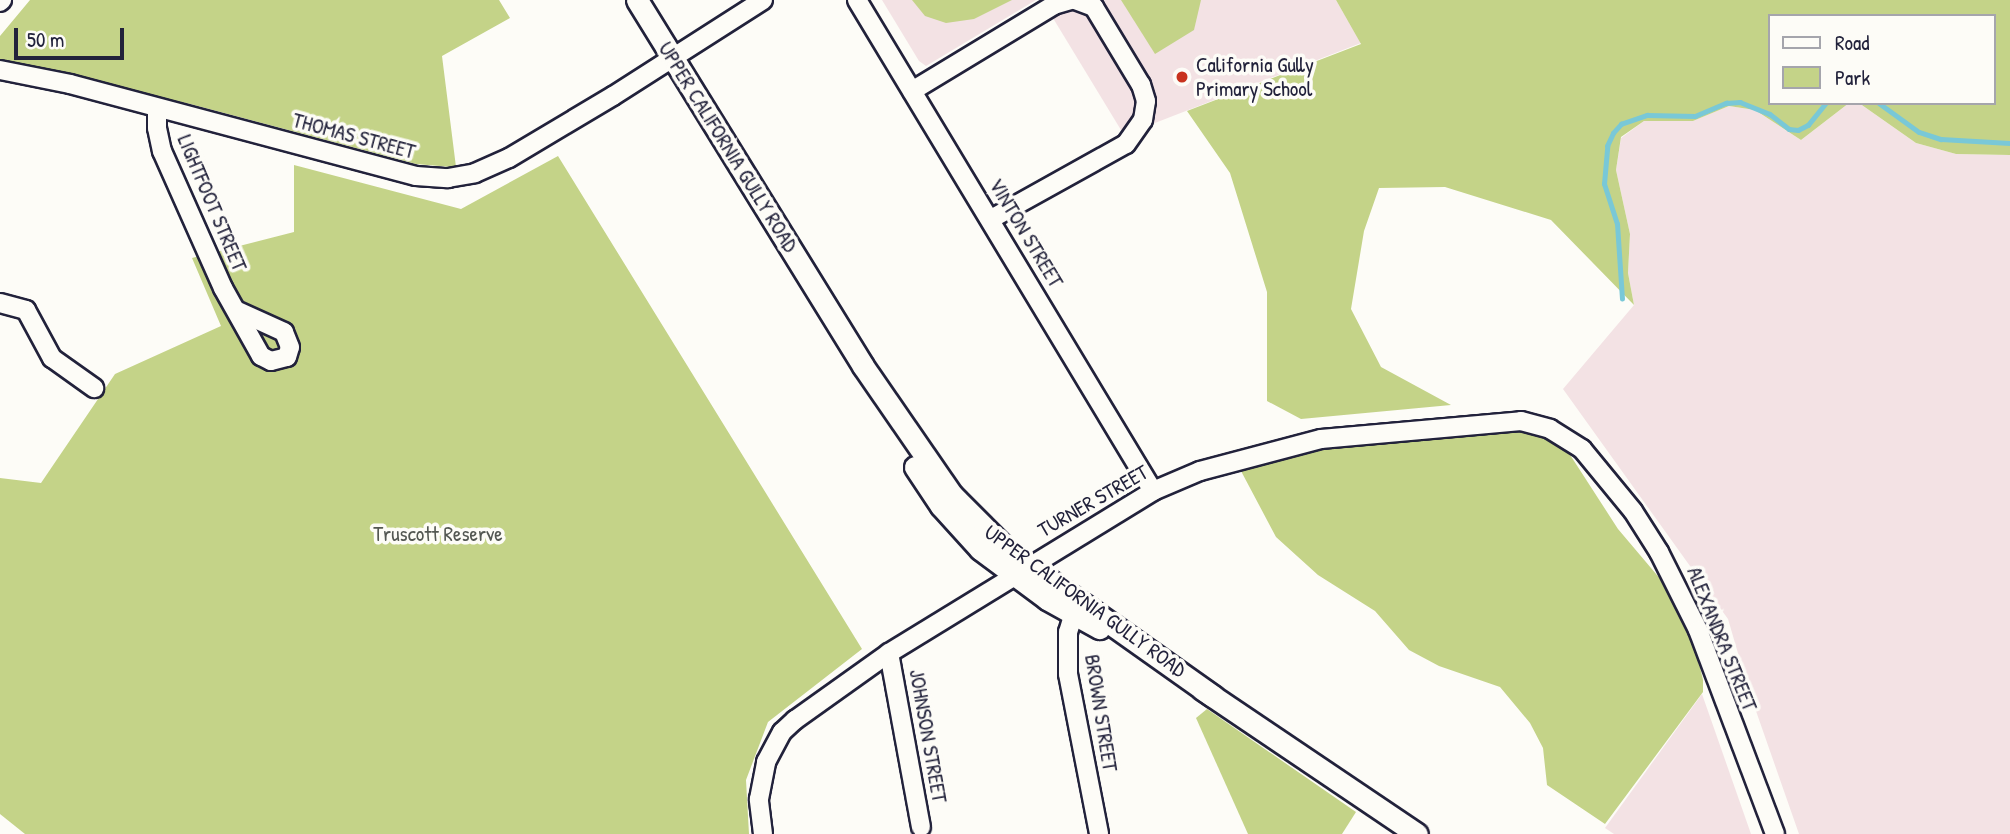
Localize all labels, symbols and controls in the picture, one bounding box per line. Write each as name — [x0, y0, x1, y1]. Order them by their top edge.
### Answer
scale bar — [18, 14, 128, 58]
legend — [1769, 14, 1996, 105]
text: 50 m — [27, 25, 64, 54]
text: Road — [1835, 28, 1869, 57]
street label: UPPER CALIFORNIA GULLY ROAD — [653, 37, 803, 257]
place label: California Gully Primary School — [1196, 52, 1314, 102]
text: Park — [1835, 63, 1870, 92]
marker: California Gully Primary School — [1174, 69, 1190, 85]
street label: THOMAS STREET — [290, 108, 418, 164]
street label: LIGHTFOOT STREET — [172, 131, 252, 275]
street label: VINTON STREET — [984, 174, 1068, 292]
street label: TURNER STREET — [1033, 459, 1153, 543]
street label: UPPER CALIFORNIA GULLY ROAD — [979, 519, 1191, 683]
park label: Truscott Reserve — [373, 521, 503, 547]
street label: ALEXANDRA STREET — [1682, 563, 1762, 715]
street label: BROWN STREET — [1079, 653, 1123, 773]
street label: JOHNSON STREET — [904, 667, 952, 805]

